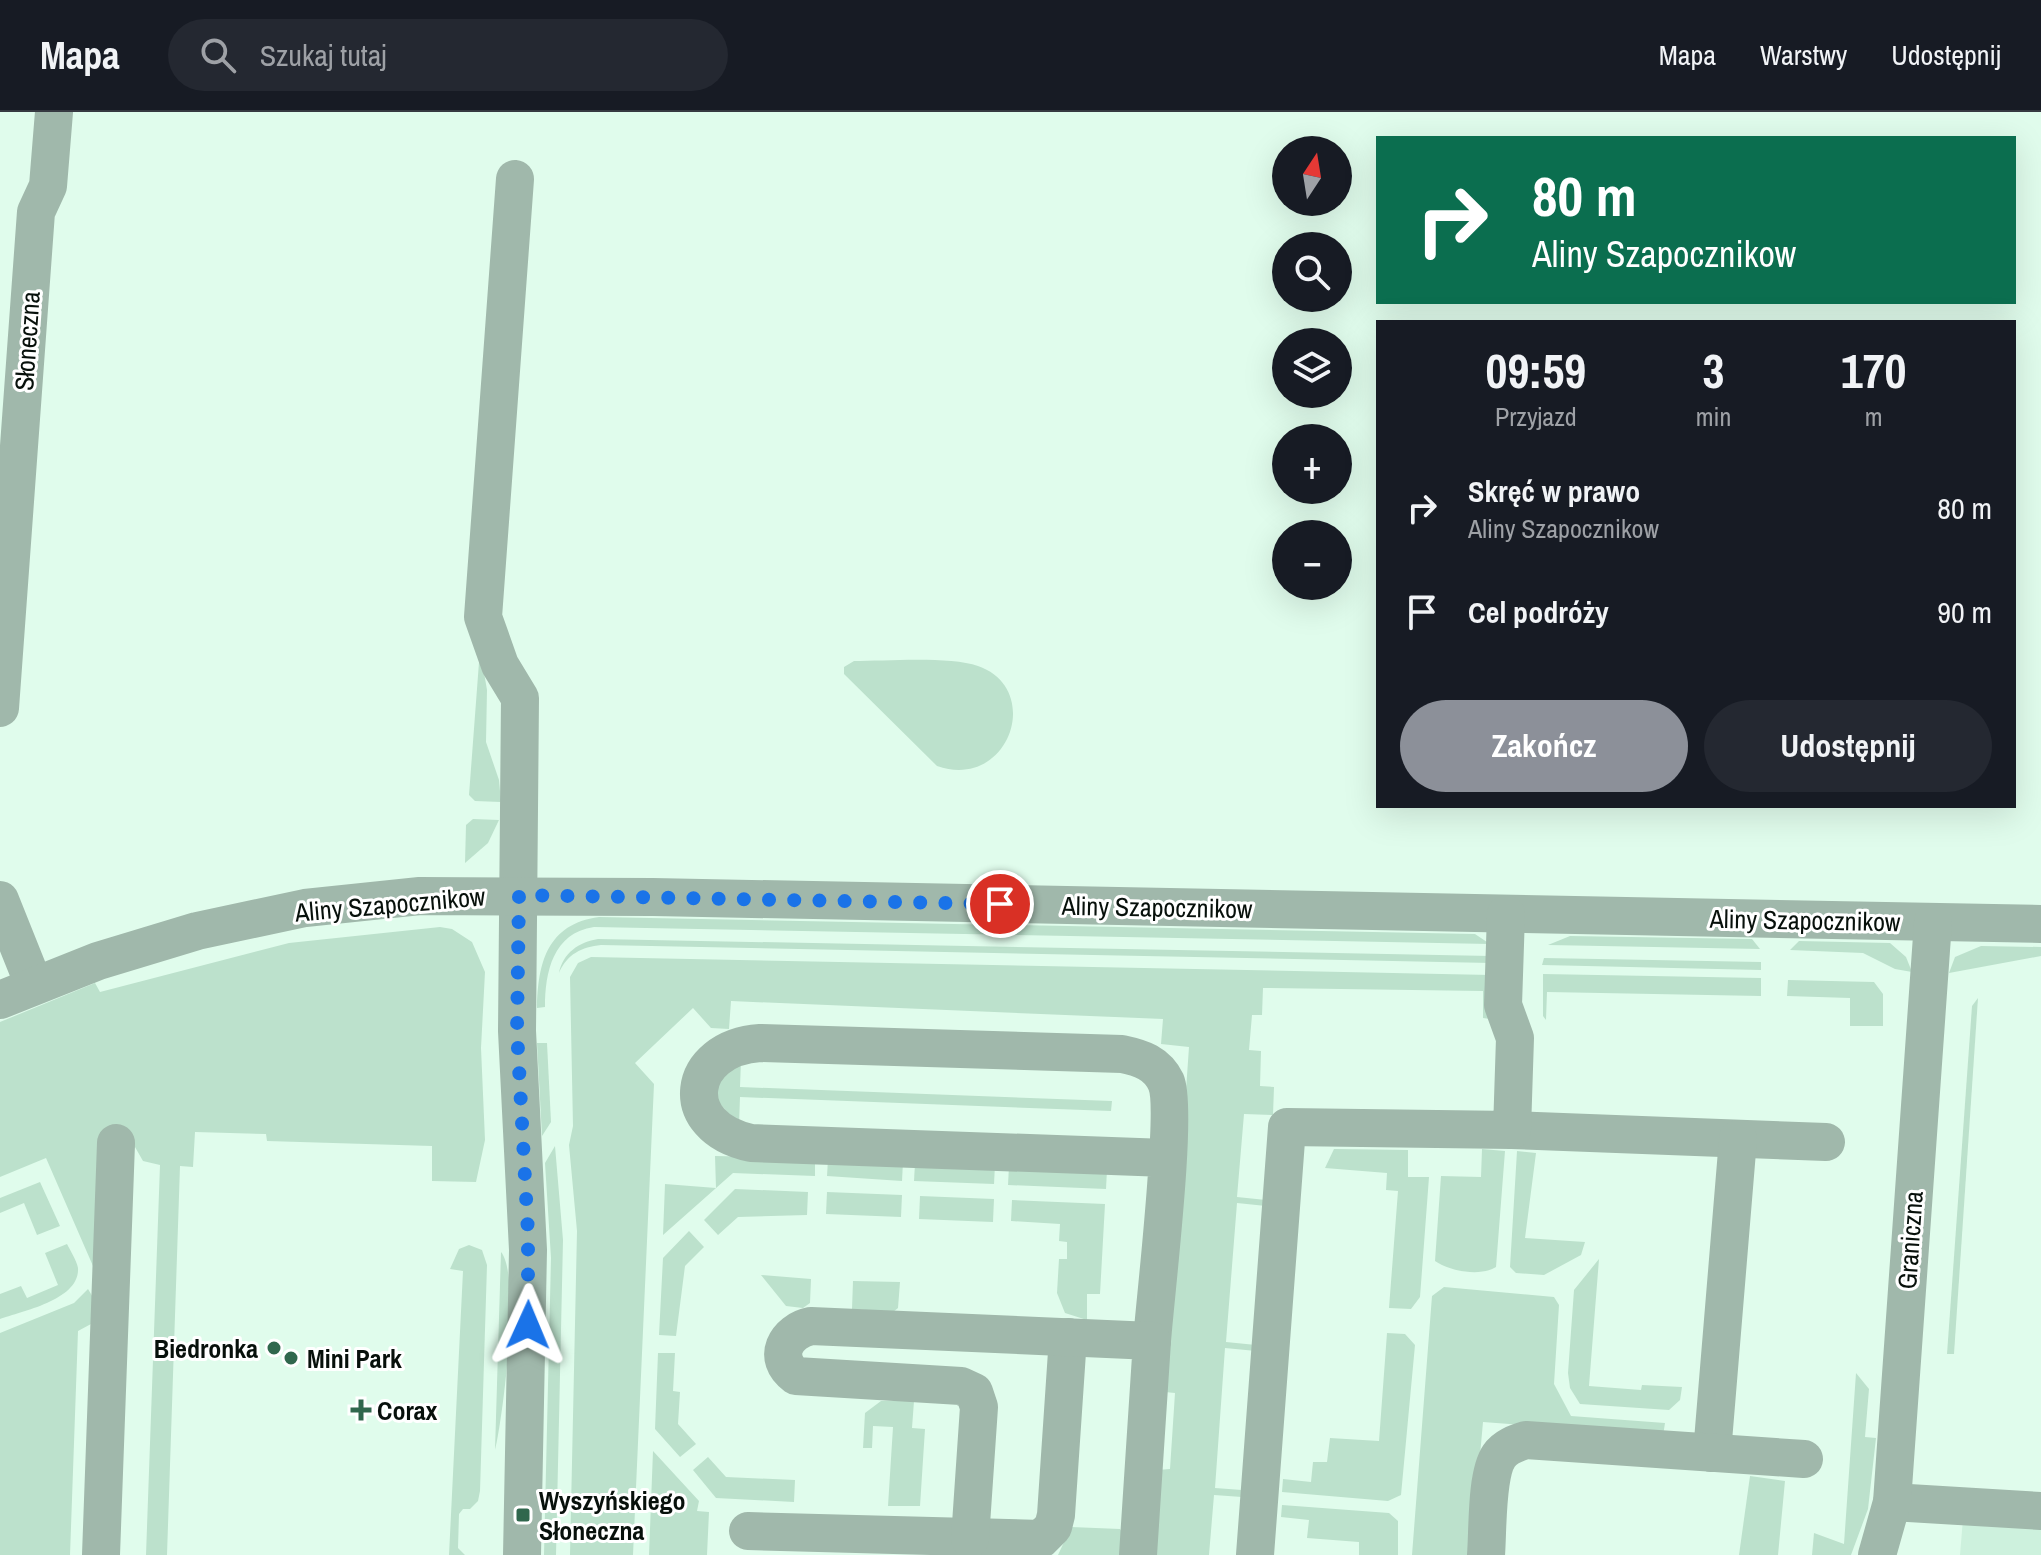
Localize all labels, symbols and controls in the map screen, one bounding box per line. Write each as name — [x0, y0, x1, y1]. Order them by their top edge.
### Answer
search box — [168, 19, 728, 91]
text: Mapa — [40, 30, 120, 81]
icon: search — [196, 33, 240, 77]
text: Szukaj tutaj — [260, 35, 387, 75]
text: Mapa — [1659, 36, 1716, 74]
text: Warstwy — [1760, 36, 1847, 74]
text: Udostępnij — [1891, 36, 2001, 74]
north arrow — [1272, 136, 1352, 216]
map controls — [1272, 136, 1352, 600]
text: 80 m — [1532, 158, 1637, 233]
icon: right — [1400, 168, 1504, 272]
text: Aliny Szapocznikow — [1532, 230, 1796, 278]
button: search — [1272, 232, 1352, 312]
street label: Słoneczna — [6, 290, 48, 392]
button: layers — [1272, 328, 1352, 408]
text: 09:59 — [1486, 338, 1586, 403]
text: 3 — [1703, 338, 1724, 403]
text: 170 — [1841, 338, 1906, 403]
text: Przyjazd — [1495, 399, 1577, 434]
text: min — [1696, 399, 1731, 434]
text: m — [1865, 399, 1883, 434]
button: + — [1272, 424, 1352, 504]
text: Skręć w prawo — [1468, 471, 1640, 511]
icon: right — [1400, 486, 1444, 530]
text: 80 m — [1937, 488, 1992, 528]
text: Aliny Szapocznikow — [1468, 511, 1659, 546]
button: − — [1272, 520, 1352, 600]
icon: arrive — [1400, 590, 1444, 634]
text: Cel podróży — [1468, 592, 1609, 632]
text: 90 m — [1937, 592, 1992, 632]
button: Zakończ — [1400, 700, 1688, 792]
button: Udostępnij — [1704, 700, 1992, 792]
pin — [966, 870, 1034, 938]
street label: Aliny Szapocznikow — [292, 878, 487, 930]
icon: arrive — [978, 882, 1022, 926]
street label: Aliny Szapocznikow — [1060, 888, 1253, 926]
street label: Aliny Szapocznikow — [1708, 901, 1901, 939]
street label: Graniczna — [1889, 1190, 1931, 1290]
position arrow — [486, 1283, 570, 1367]
place label: Biedronka — [154, 1331, 258, 1366]
marker: Biedronka — [265, 1339, 283, 1357]
place label: Mini Park — [307, 1341, 402, 1376]
marker: Mini Park — [282, 1349, 300, 1367]
place label: Corax — [377, 1393, 438, 1428]
marker: Corax — [352, 1401, 370, 1419]
place label: Wyszyńskiego Słoneczna — [539, 1483, 686, 1548]
marker: Wyszyńskiego Słoneczna — [514, 1506, 532, 1524]

